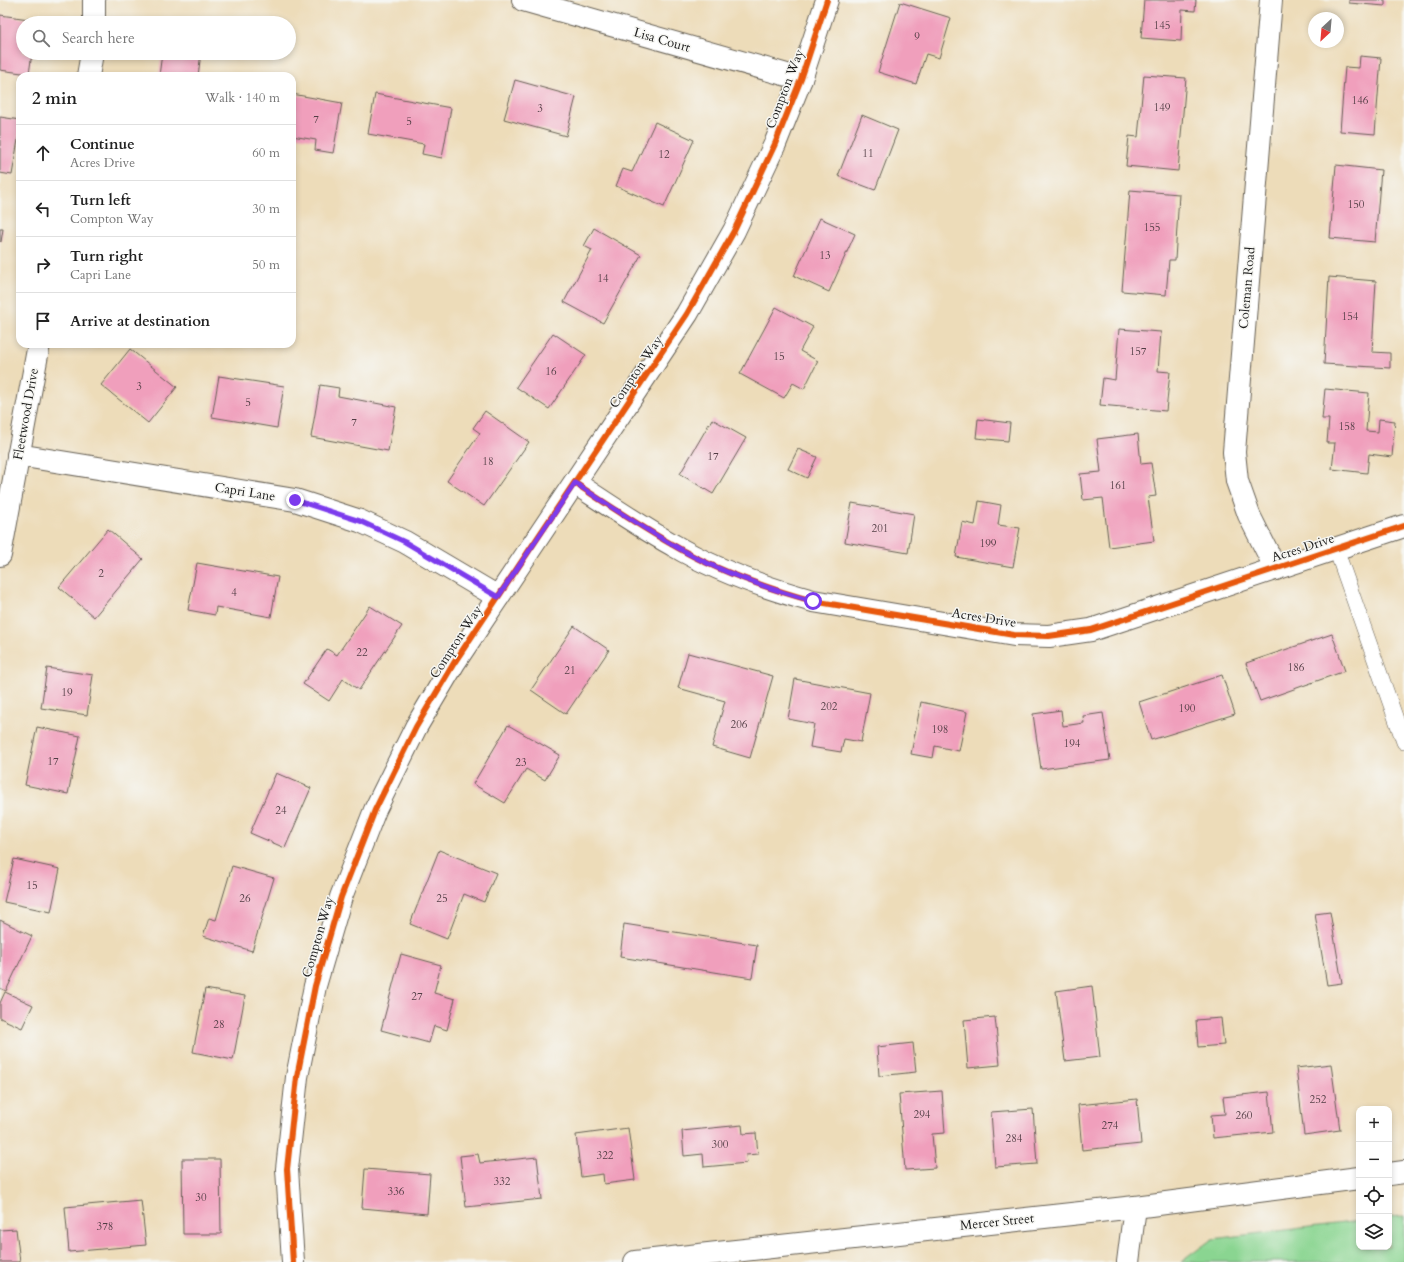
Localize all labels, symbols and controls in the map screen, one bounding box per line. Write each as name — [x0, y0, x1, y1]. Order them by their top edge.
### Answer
north arrow — [1308, 12, 1344, 48]
search box — [16, 16, 296, 60]
house number: 145 — [1154, 18, 1170, 33]
street label: Lisa Court — [632, 23, 692, 57]
icon: search — [30, 27, 52, 49]
text: Search here — [62, 28, 135, 48]
house number: 9 — [914, 29, 920, 44]
street label: Compton Way — [762, 47, 808, 131]
text: 2 min — [32, 87, 77, 110]
text: Walk · 140 m — [205, 89, 280, 107]
house number: 146 — [1352, 93, 1369, 108]
house number: 149 — [1154, 100, 1171, 115]
house number: 3 — [537, 101, 543, 116]
house number: 7 — [313, 112, 319, 127]
house number: 5 — [406, 114, 412, 129]
text: Continue — [70, 134, 135, 154]
icon: ahead — [32, 142, 54, 164]
text: 60 m — [252, 144, 280, 162]
house number: 11 — [862, 146, 874, 161]
house number: 12 — [658, 147, 670, 162]
text: Acres Drive — [70, 154, 135, 172]
text: Turn left — [70, 190, 131, 210]
house number: 150 — [1348, 197, 1365, 212]
icon: left — [32, 198, 54, 220]
text: 30 m — [252, 200, 280, 218]
text: Compton Way — [70, 210, 154, 228]
house number: 155 — [1144, 220, 1160, 235]
text: Turn right — [70, 246, 143, 266]
street label: Coleman Road — [1234, 246, 1260, 330]
house number: 13 — [819, 248, 831, 263]
icon: right — [32, 254, 54, 276]
text: 50 m — [252, 256, 280, 274]
text: Capri Lane — [70, 266, 131, 284]
house number: 14 — [597, 271, 609, 286]
house number: 154 — [1342, 309, 1359, 324]
icon: arrive — [32, 310, 54, 332]
text: Arrive at destination — [70, 311, 210, 331]
street label: Compton Way — [605, 332, 667, 412]
house number: 157 — [1130, 344, 1147, 359]
house number: 15 — [773, 349, 785, 364]
house number: 16 — [545, 364, 557, 379]
street label: Fleetwood Drive — [9, 367, 43, 461]
house number: 3 — [136, 379, 142, 394]
house number: 5 — [245, 395, 251, 410]
house number: 7 — [351, 415, 357, 430]
house number: 158 — [1339, 419, 1355, 434]
house number: 17 — [707, 449, 719, 464]
house number: 18 — [482, 454, 494, 469]
street label: Capri Lane — [213, 478, 277, 506]
house number: 161 — [1110, 478, 1126, 493]
route end — [286, 491, 304, 509]
house number: 201 — [872, 521, 888, 536]
street label: Acres Drive — [1269, 529, 1337, 567]
house number: 199 — [980, 536, 997, 551]
house number: 2 — [98, 566, 104, 581]
house number: 4 — [231, 585, 237, 600]
route start — [804, 592, 822, 610]
street label: Compton Way — [426, 602, 486, 682]
street label: Acres Drive — [950, 604, 1018, 632]
house number: 22 — [356, 645, 368, 660]
house number: 186 — [1288, 660, 1305, 675]
house number: 21 — [564, 663, 576, 678]
house number: 19 — [61, 685, 73, 700]
house number: 202 — [821, 699, 838, 714]
house number: 190 — [1179, 701, 1196, 716]
house number: 206 — [731, 717, 748, 732]
house number: 198 — [932, 722, 948, 737]
house number: 194 — [1064, 736, 1081, 751]
house number: 17 — [47, 754, 59, 769]
house number: 23 — [515, 755, 527, 770]
house number: 24 — [275, 803, 287, 818]
house number: 15 — [26, 878, 38, 893]
house number: 26 — [239, 891, 251, 906]
house number: 25 — [436, 891, 448, 906]
street label: Compton Way — [298, 894, 338, 980]
house number: 27 — [411, 989, 423, 1004]
house number: 28 — [213, 1017, 225, 1032]
house number: 252 — [1310, 1092, 1327, 1107]
map controls — [1356, 1106, 1392, 1250]
button: + — [1356, 1106, 1392, 1142]
house number: 294 — [914, 1107, 931, 1122]
house number: 260 — [1236, 1108, 1253, 1123]
house number: 274 — [1102, 1118, 1119, 1133]
house number: 284 — [1006, 1131, 1023, 1146]
house number: 300 — [712, 1137, 729, 1152]
button: − — [1356, 1142, 1392, 1178]
house number: 322 — [597, 1148, 614, 1163]
house number: 332 — [494, 1174, 511, 1189]
button: locate — [1356, 1178, 1392, 1214]
house number: 336 — [388, 1184, 405, 1199]
house number: 30 — [195, 1190, 207, 1205]
street label: Mercer Street — [959, 1209, 1035, 1235]
button: layers — [1356, 1214, 1392, 1250]
house number: 378 — [97, 1219, 113, 1234]

